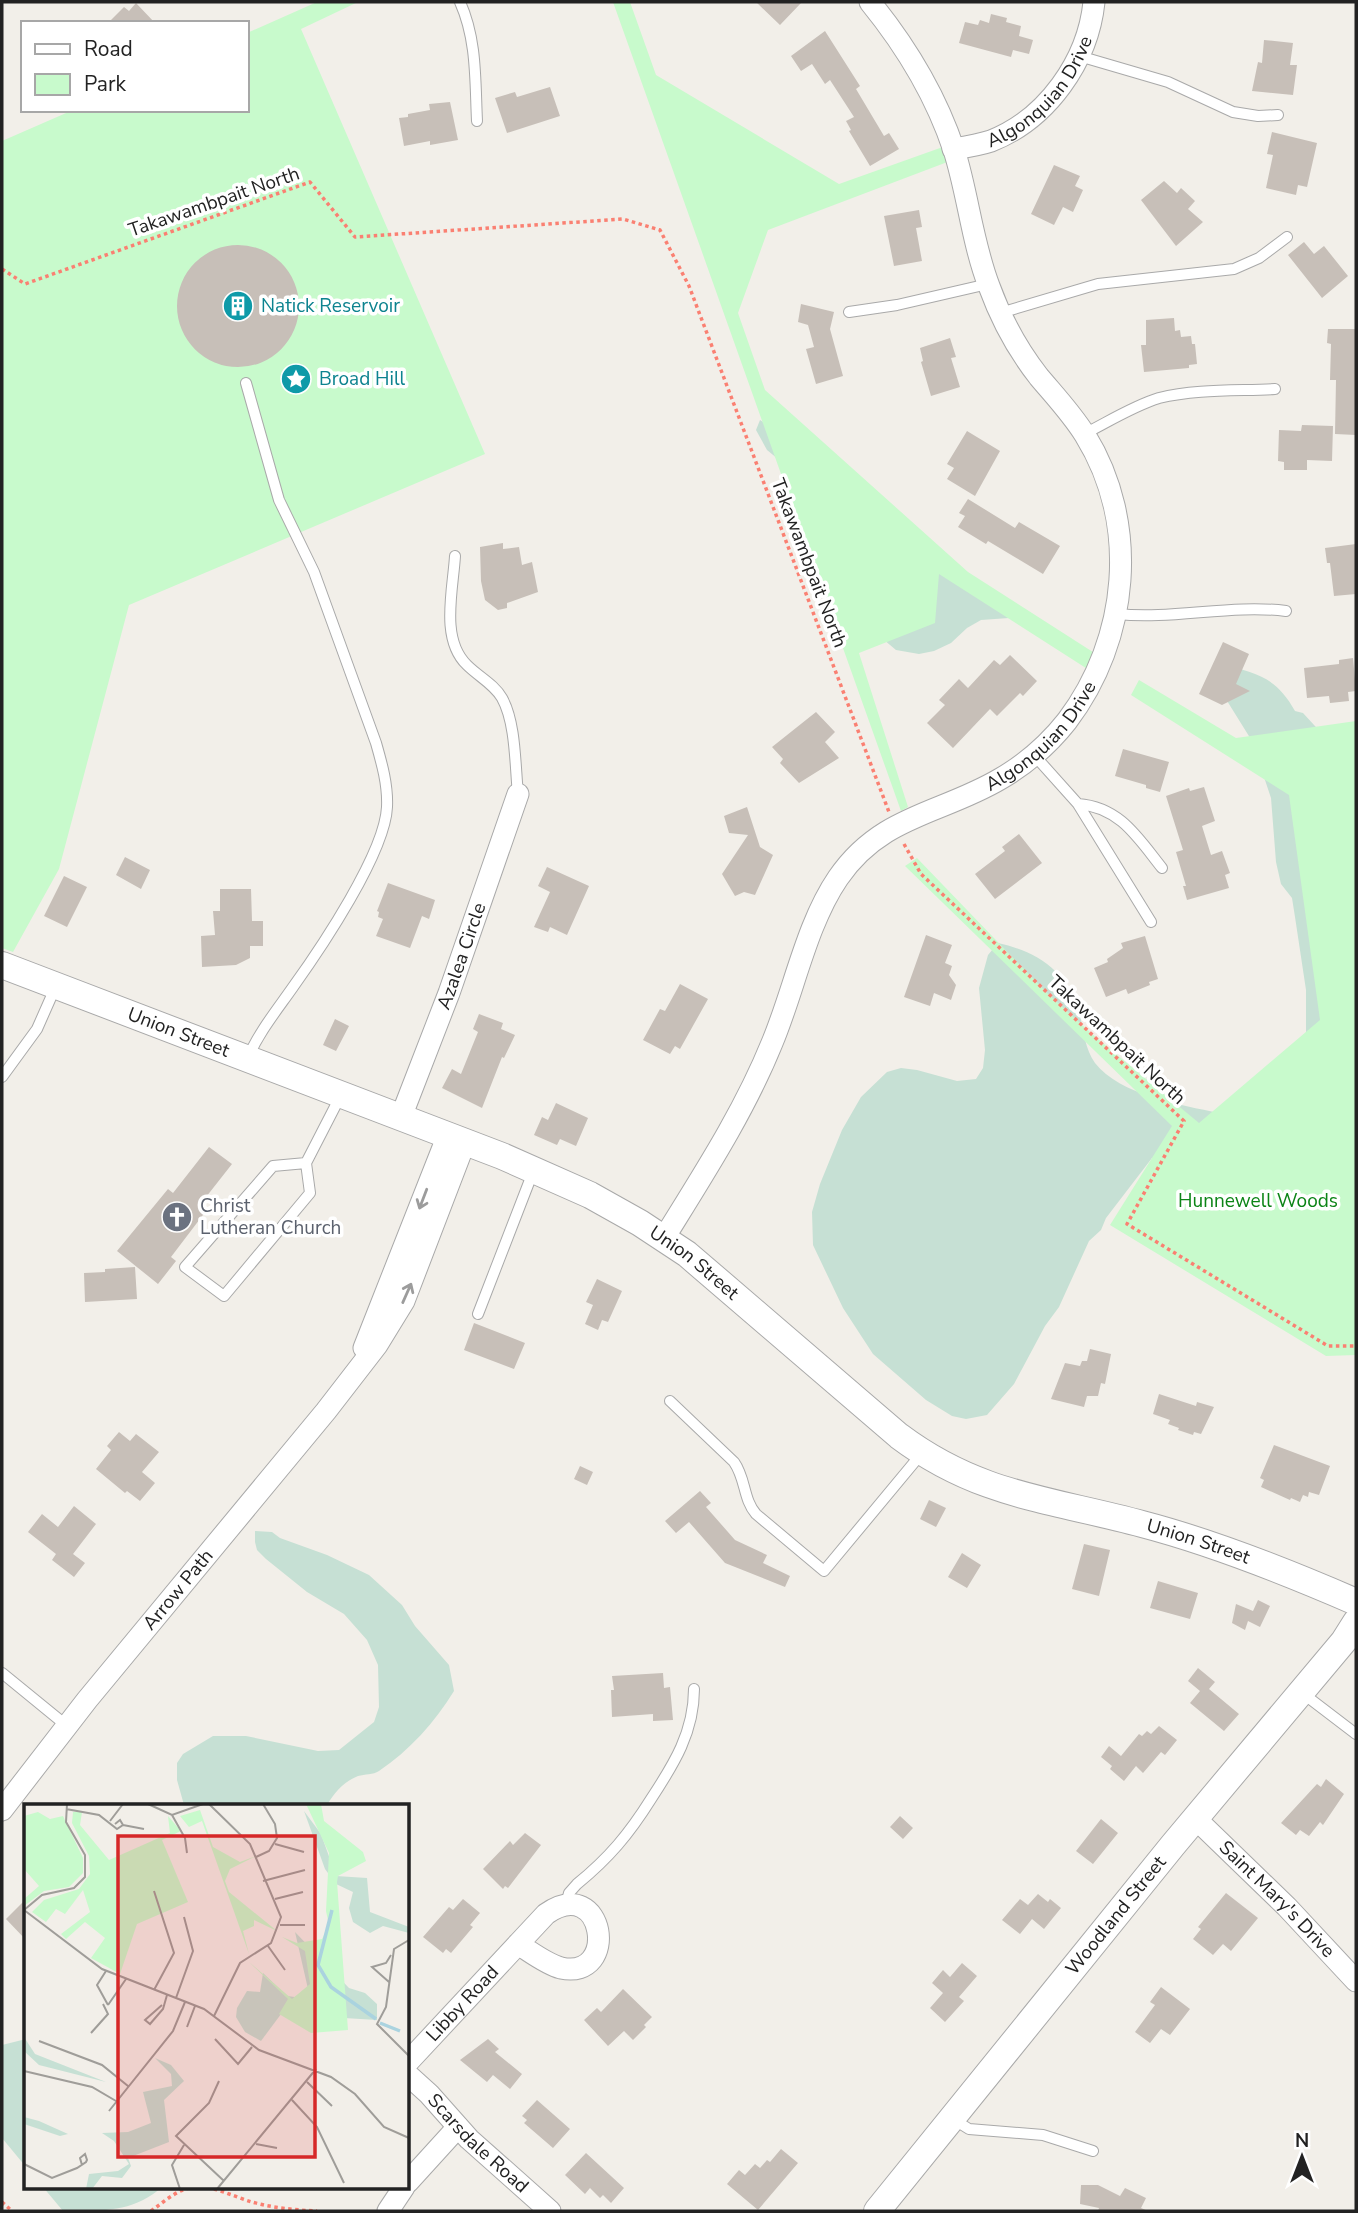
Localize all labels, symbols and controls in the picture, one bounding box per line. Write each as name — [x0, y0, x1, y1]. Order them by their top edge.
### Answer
legend — [21, 21, 248, 112]
street label: Algonquian Drive — [983, 32, 1099, 154]
text: Road — [84, 35, 133, 63]
text: Park — [84, 70, 126, 98]
street label: Takawambpait North — [125, 161, 303, 243]
building icon: Natick Reservoir — [221, 289, 255, 323]
place label: Natick Reservoir — [261, 293, 400, 319]
place icon: Broad Hill — [279, 362, 313, 396]
place label: Broad Hill — [319, 366, 406, 392]
street label: Takawambpait North — [765, 475, 853, 651]
street label: Algonquian Drive — [981, 677, 1103, 798]
street label: Azalea Circle — [431, 899, 492, 1013]
street label: Takawambpait North — [1043, 969, 1191, 1111]
street label: Union Street — [124, 1001, 234, 1064]
one-way arrow — [415, 1187, 428, 1209]
park label: Hunnewell Woods — [1178, 1188, 1338, 1214]
place label: Christ Lutheran Church — [200, 1193, 341, 1241]
church icon: Christ Lutheran Church — [160, 1200, 194, 1234]
street label: Union Street — [644, 1220, 745, 1306]
one-way arrow — [401, 1282, 414, 1304]
street label: Union Street — [1144, 1513, 1254, 1571]
street label: Arrow Path — [137, 1544, 219, 1636]
inset map — [24, 1804, 410, 2188]
street label: Saint Mary's Drive — [1213, 1835, 1341, 1963]
street label: Woodland Street — [1060, 1850, 1172, 1981]
street label: Libby Road — [420, 1960, 505, 2047]
street label: Scarsdale Road — [422, 2088, 534, 2199]
north arrow — [1267, 2122, 1337, 2192]
text: N — [1295, 2128, 1309, 2154]

